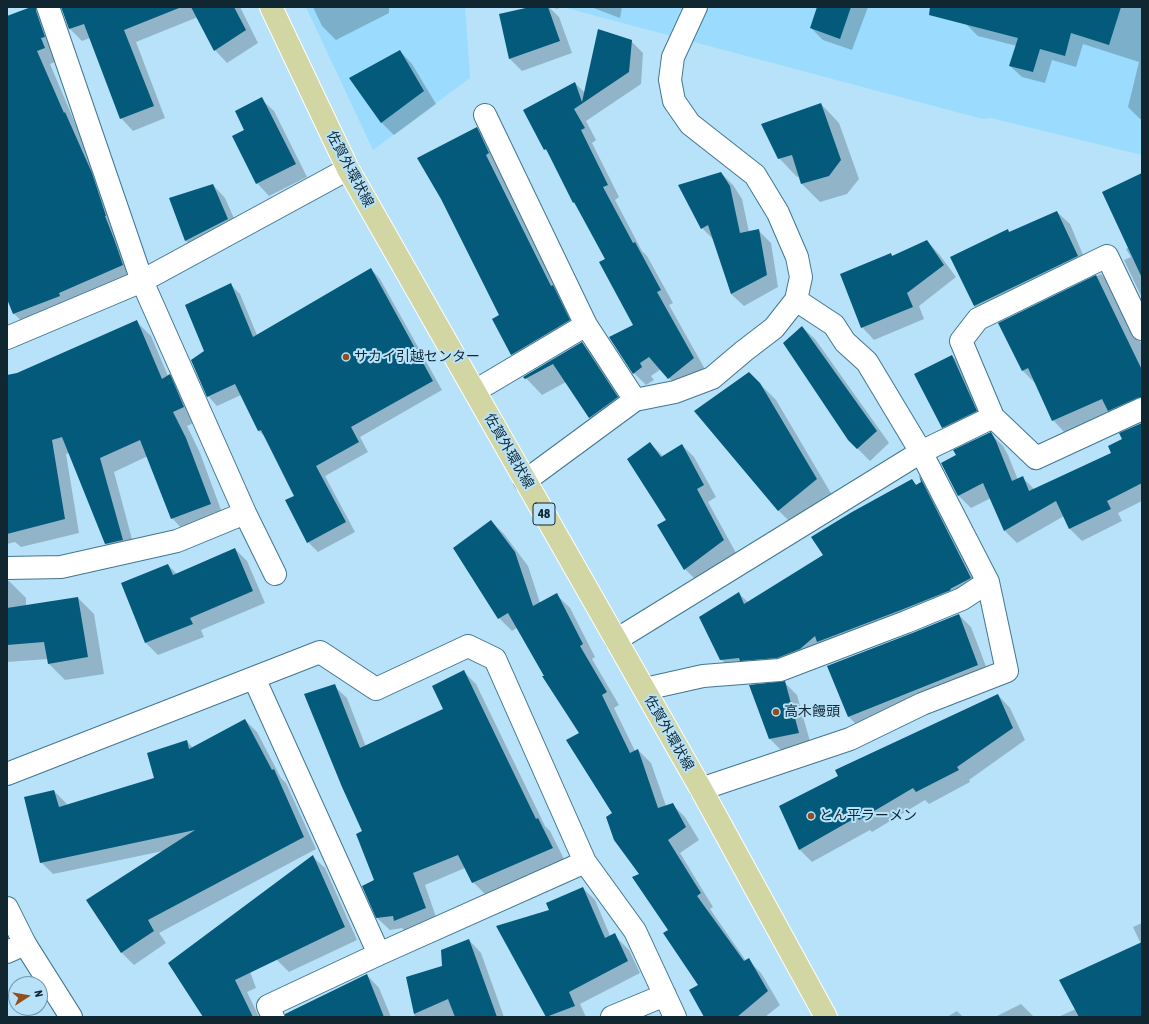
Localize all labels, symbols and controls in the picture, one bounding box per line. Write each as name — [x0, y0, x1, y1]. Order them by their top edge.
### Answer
street label: 佐賀外環状線 — [323, 128, 377, 210]
place label: サカイ引越センター — [354, 349, 480, 365]
marker: サカイ引越センター — [341, 352, 351, 362]
street label: 佐賀外環状線 — [481, 410, 537, 492]
road number: 48 — [533, 503, 555, 525]
street label: 佐賀外環状線 — [641, 692, 697, 774]
place label: 高木饅頭 — [784, 704, 840, 720]
marker: 高木饅頭 — [771, 707, 781, 717]
place label: とん平ラーメン — [819, 808, 917, 824]
marker: とん平ラーメン — [806, 811, 816, 821]
north arrow — [8, 976, 48, 1016]
text: N — [32, 989, 45, 998]

